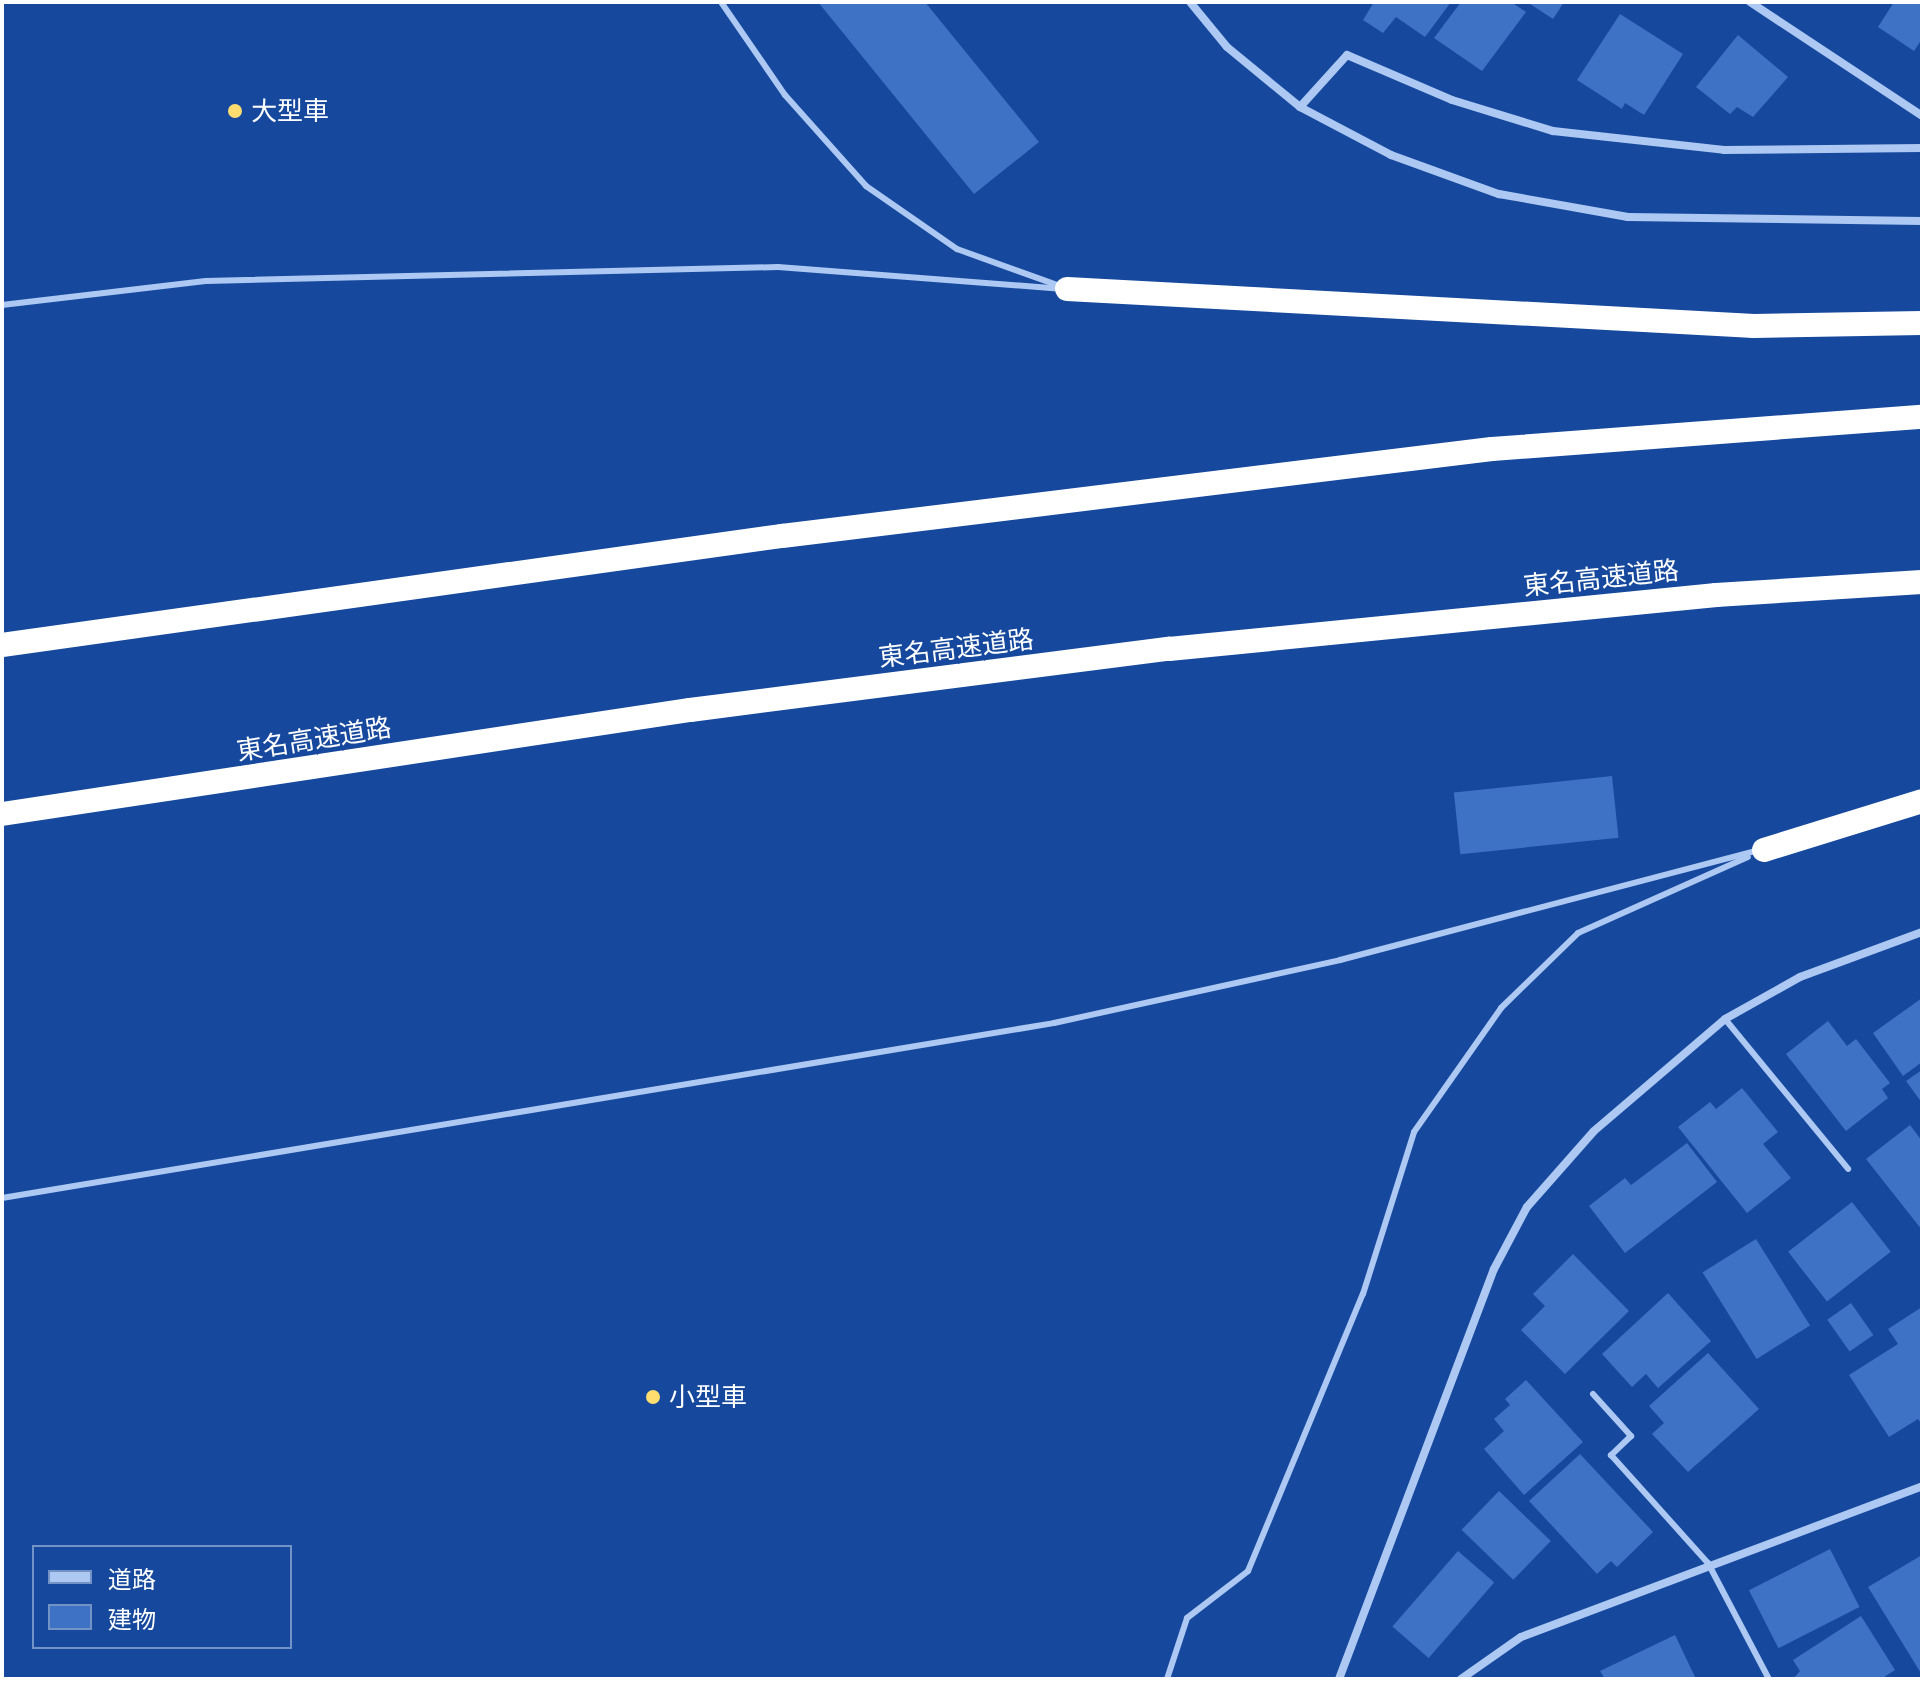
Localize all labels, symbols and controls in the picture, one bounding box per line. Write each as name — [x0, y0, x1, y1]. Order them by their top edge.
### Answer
place label: 大型車 — [251, 95, 329, 127]
marker: 大型車 — [226, 102, 244, 120]
street label: 東名高速道路 — [1522, 554, 1680, 602]
street label: 東名高速道路 — [877, 623, 1035, 673]
street label: 東名高速道路 — [235, 711, 393, 767]
place label: 小型車 — [669, 1381, 747, 1413]
marker: 小型車 — [644, 1388, 662, 1406]
legend — [32, 1545, 292, 1649]
text: 道路 — [108, 1566, 156, 1593]
text: 建物 — [108, 1606, 156, 1633]

